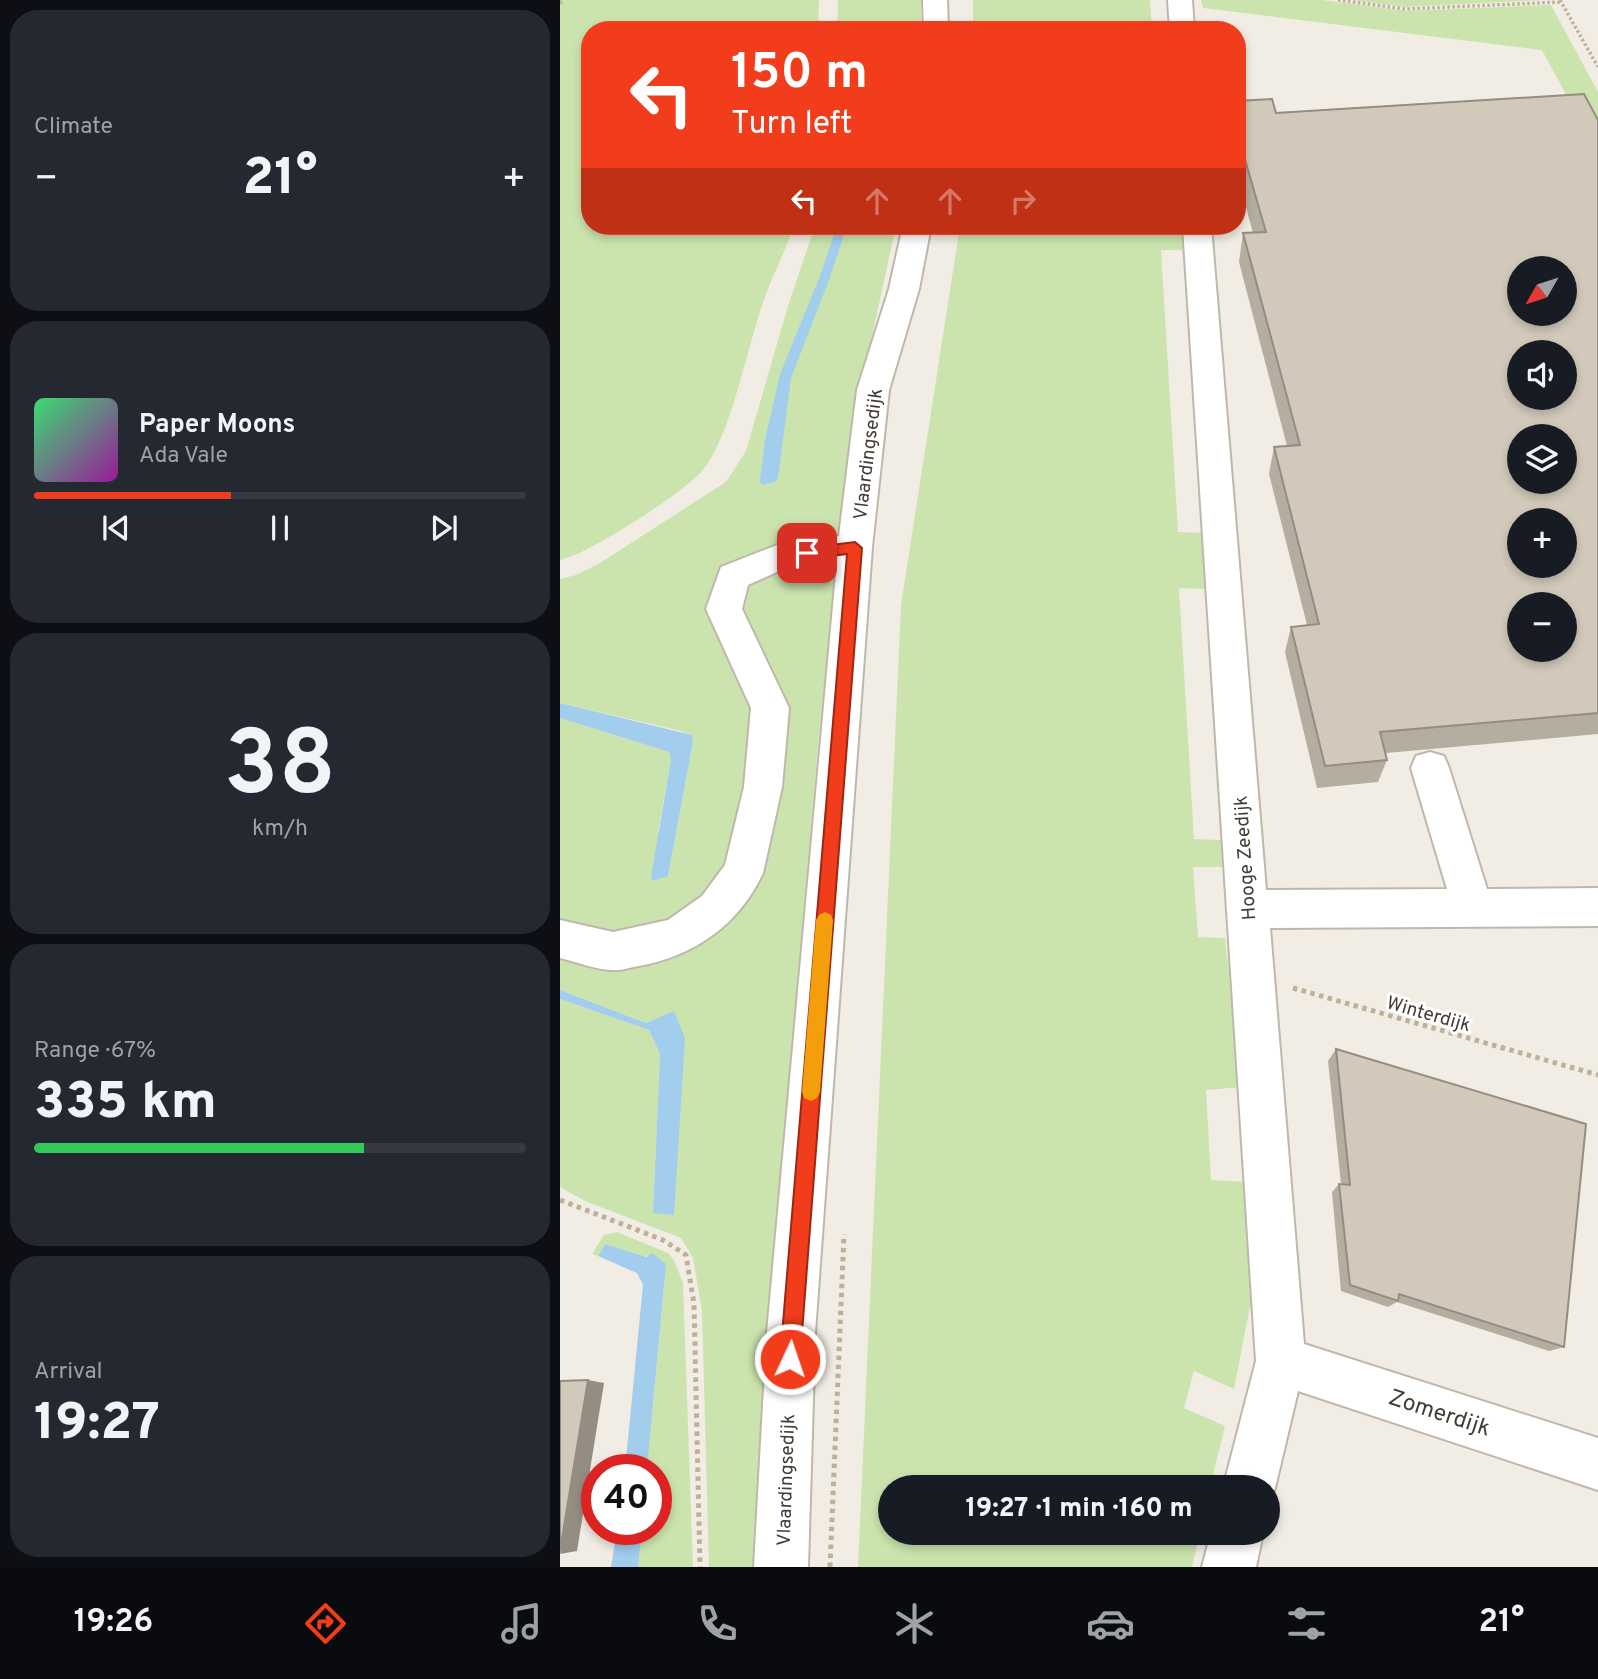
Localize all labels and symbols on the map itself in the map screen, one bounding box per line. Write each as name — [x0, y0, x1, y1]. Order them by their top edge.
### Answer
north arrow — [1507, 256, 1577, 326]
street label: Vlaardingsedijk — [849, 387, 889, 521]
pin — [777, 523, 837, 583]
street label: Hooge Zeedijk — [1230, 795, 1262, 921]
street label: Winterdijk — [1384, 991, 1473, 1038]
position arrow — [753, 1322, 827, 1396]
street label: Zomerdijk — [1385, 1384, 1494, 1444]
street label: Vlaardingsedijk — [773, 1414, 801, 1546]
speed limit sign: 40 — [581, 1454, 672, 1545]

